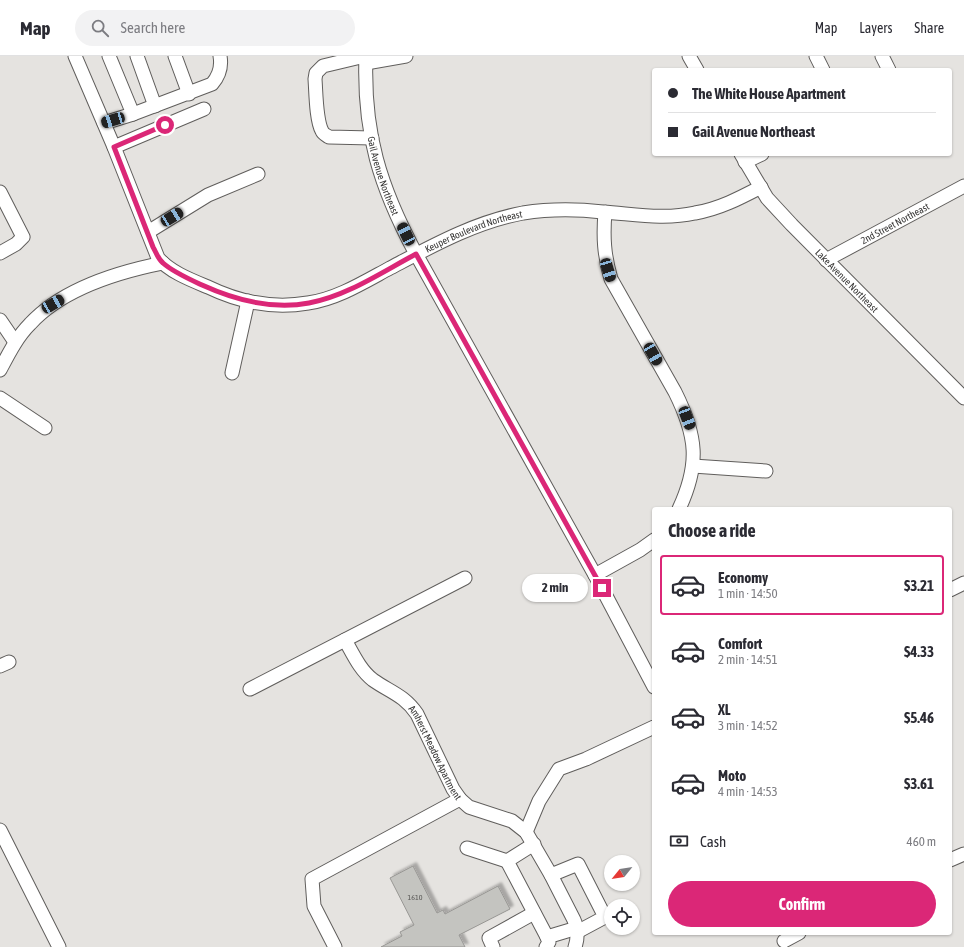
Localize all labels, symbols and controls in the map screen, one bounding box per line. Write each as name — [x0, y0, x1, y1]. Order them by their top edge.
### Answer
search box — [75, 10, 355, 46]
text: Map — [20, 17, 51, 39]
icon: search — [89, 17, 111, 39]
text: Search here — [121, 19, 185, 36]
text: Map — [815, 20, 837, 36]
text: Layers — [859, 20, 892, 36]
text: Share — [914, 20, 944, 36]
text: The White House Apartment — [692, 85, 845, 102]
car — [100, 111, 126, 129]
route start — [156, 116, 174, 134]
text: Gail Avenue Northeast — [692, 123, 815, 140]
street label: Gail Avenue Northeast — [365, 136, 401, 217]
street label: 2nd Street Northeast — [859, 201, 931, 246]
car — [159, 206, 185, 228]
street label: Keuper Boulevard Northeast — [423, 208, 523, 255]
car — [395, 221, 417, 247]
street label: Lake Avenue Northeast — [813, 247, 881, 315]
car — [599, 257, 617, 283]
car — [40, 293, 66, 315]
car — [642, 341, 664, 367]
car — [677, 405, 697, 431]
text: Choose a ride — [668, 520, 756, 541]
icon: car — [670, 567, 706, 603]
text: Economy — [718, 569, 768, 586]
callout: 2 min — [522, 574, 588, 602]
text: $3.21 — [904, 577, 934, 594]
route end — [593, 579, 611, 597]
text: 2 min — [542, 580, 568, 595]
text: 1 min · 14:50 — [718, 586, 778, 601]
icon: car — [670, 633, 706, 669]
text: Comfort — [718, 635, 762, 652]
text: $4.33 — [904, 643, 934, 660]
text: 2 min · 14:51 — [718, 652, 778, 667]
icon: car — [670, 699, 706, 735]
text: XL — [718, 701, 731, 718]
street label: Amherst Meadow Apartment — [407, 703, 464, 802]
text: $5.46 — [904, 709, 934, 726]
text: 3 min · 14:52 — [718, 718, 778, 733]
icon: car — [670, 765, 706, 801]
text: Moto — [718, 767, 746, 784]
text: $3.61 — [904, 775, 934, 792]
text: 4 min · 14:53 — [718, 784, 778, 799]
icon: cash — [668, 830, 690, 852]
text: Cash — [700, 833, 726, 850]
text: 460 m — [907, 834, 936, 849]
north arrow — [604, 855, 640, 891]
map controls — [604, 855, 640, 935]
button: Confirm — [668, 881, 936, 927]
house number: 1610 — [407, 893, 423, 902]
button: locate — [604, 899, 640, 935]

